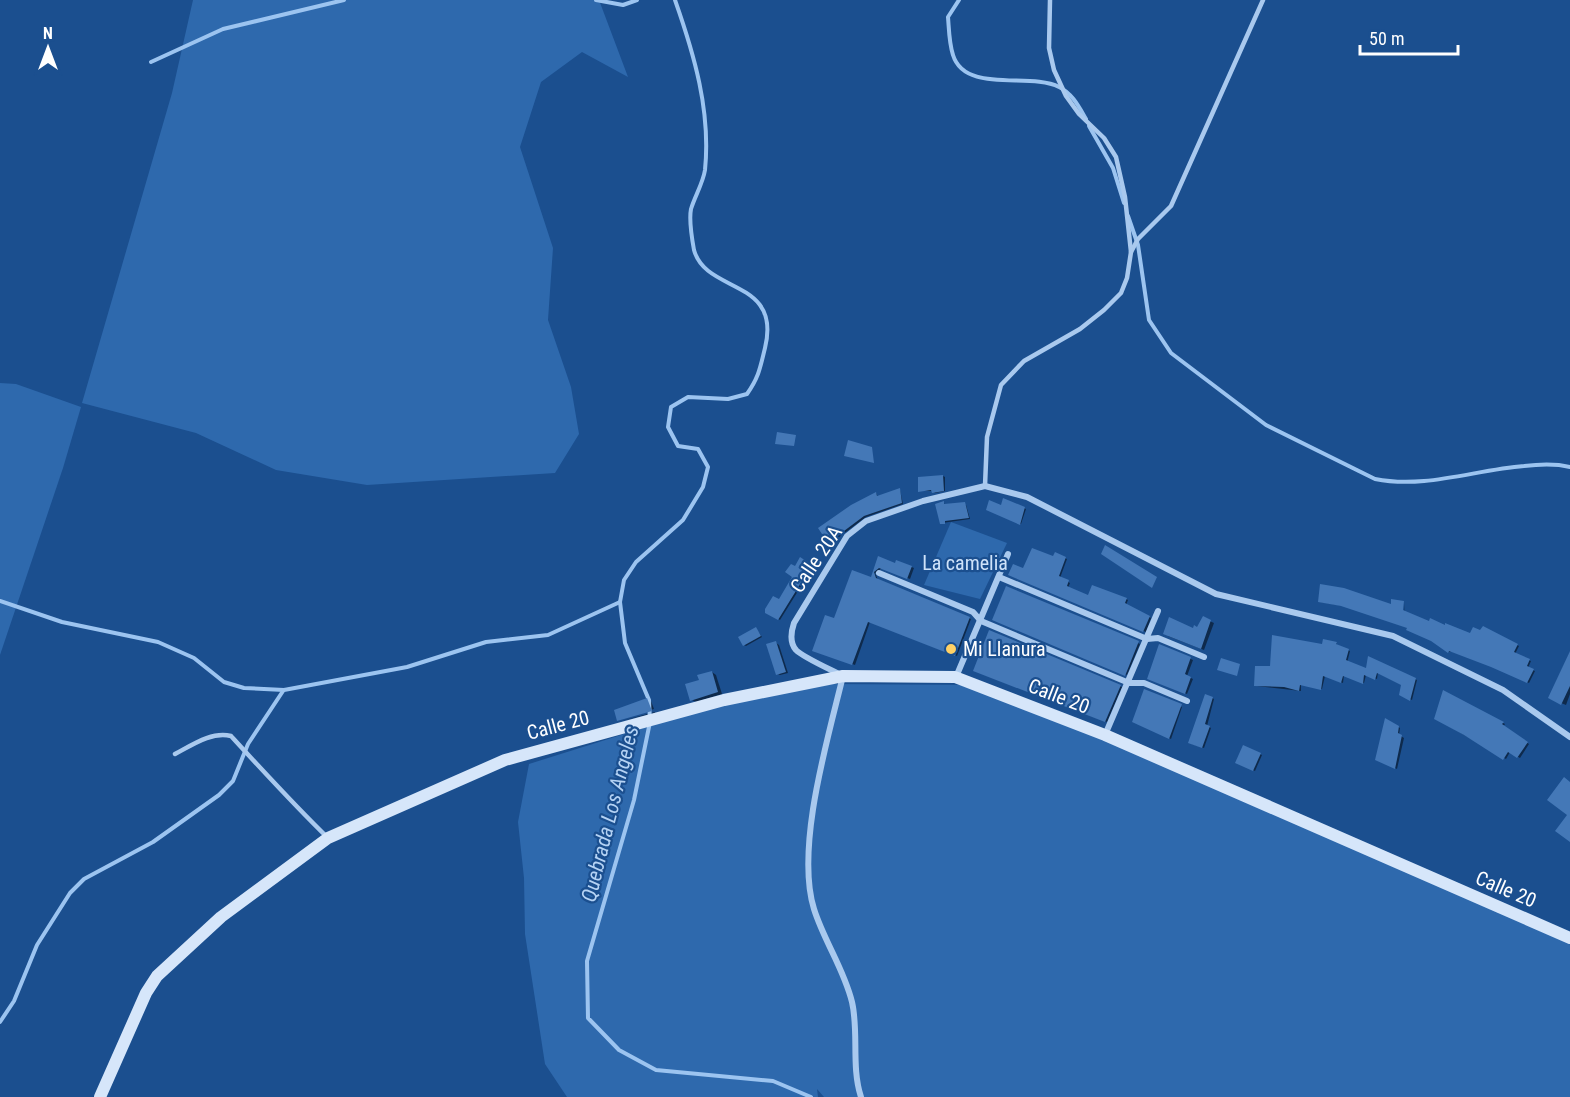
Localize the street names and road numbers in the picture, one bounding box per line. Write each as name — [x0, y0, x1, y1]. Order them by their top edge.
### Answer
street label: Calle 20A — [785, 521, 847, 597]
street label: Calle 20 — [1025, 673, 1093, 719]
street label: Calle 20 — [524, 705, 592, 745]
street label: Calle 20 — [1472, 865, 1540, 913]

